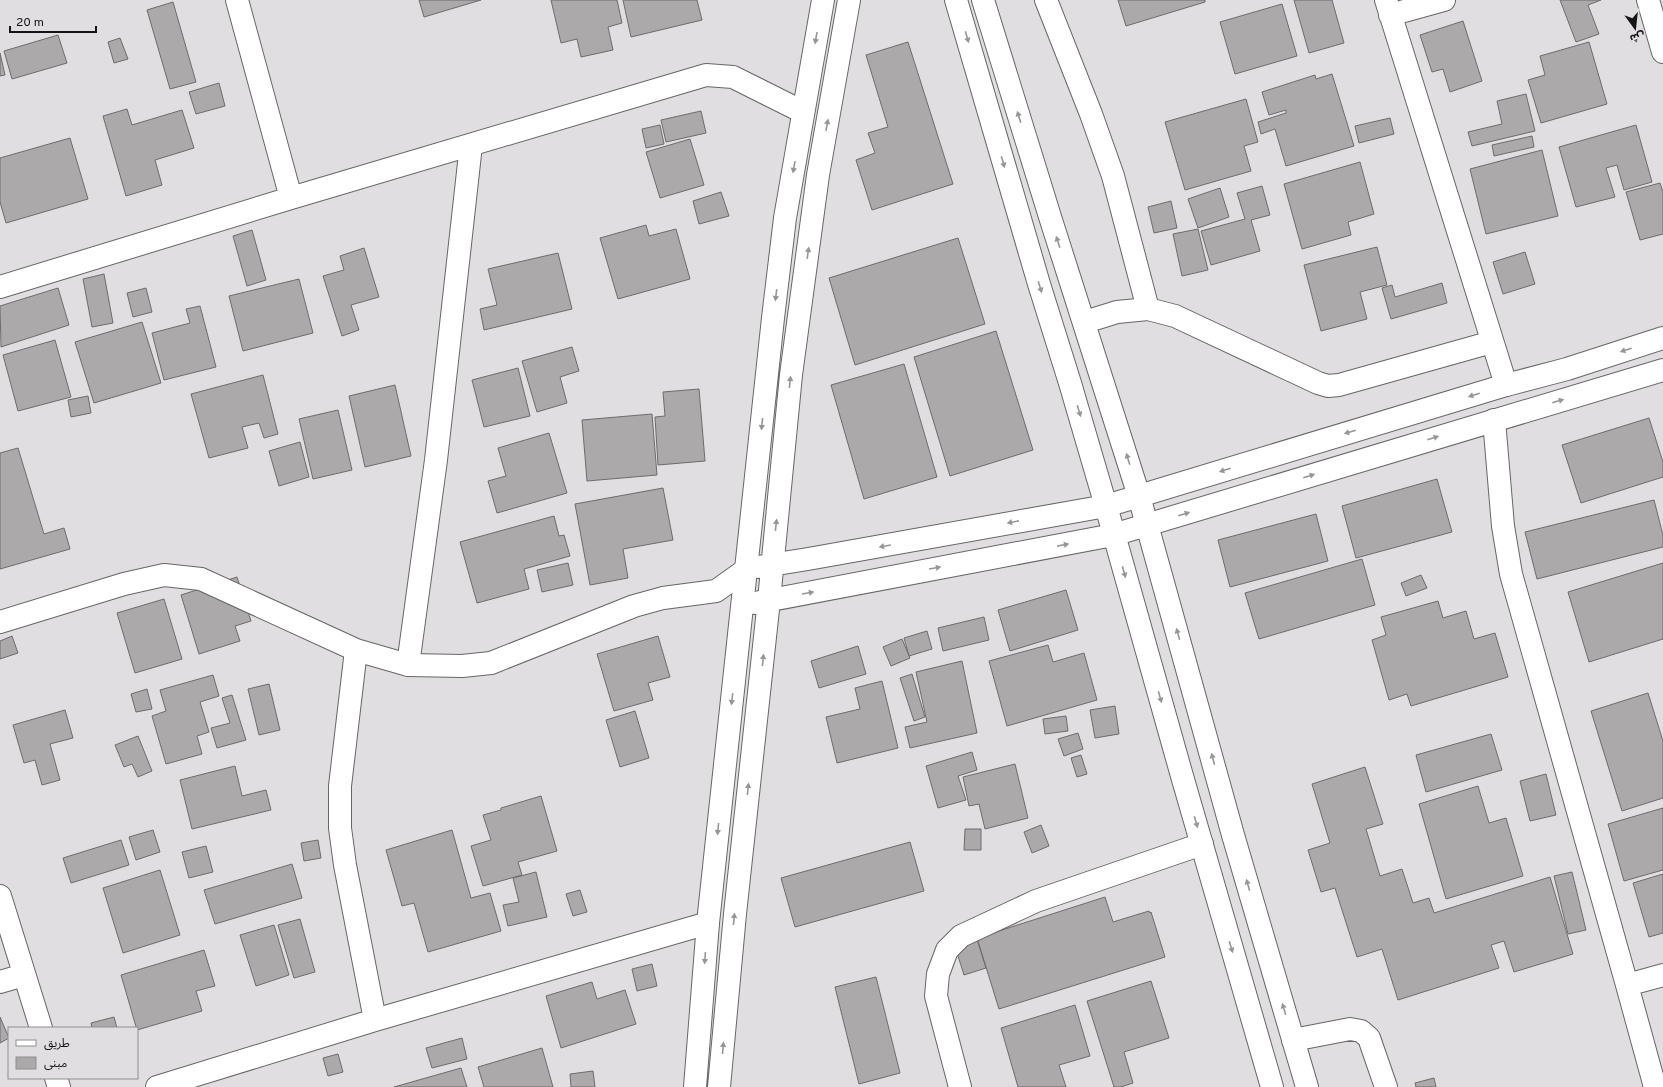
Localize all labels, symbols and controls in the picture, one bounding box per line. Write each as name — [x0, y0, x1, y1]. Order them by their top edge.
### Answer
scale bar — [10, 8, 96, 34]
north arrow — [1615, 8, 1655, 48]
text: 20 m — [16, 15, 44, 31]
text: ش — [1628, 28, 1646, 45]
one-way arrow — [813, 32, 819, 45]
one-way arrow — [964, 32, 970, 44]
one-way arrow — [1016, 111, 1022, 123]
one-way arrow — [825, 119, 831, 131]
one-way arrow — [1000, 157, 1006, 169]
one-way arrow — [791, 160, 797, 173]
one-way arrow — [1055, 235, 1061, 247]
one-way arrow — [805, 247, 811, 259]
one-way arrow — [1037, 281, 1043, 293]
one-way arrow — [773, 289, 779, 301]
one-way arrow — [1620, 347, 1632, 353]
one-way arrow — [787, 376, 793, 388]
one-way arrow — [1468, 392, 1480, 398]
one-way arrow — [1552, 398, 1564, 404]
one-way arrow — [1076, 405, 1082, 417]
one-way arrow — [758, 418, 765, 430]
one-way arrow — [1344, 429, 1356, 435]
one-way arrow — [1427, 435, 1439, 441]
one-way arrow — [1125, 452, 1131, 464]
one-way arrow — [1219, 467, 1231, 473]
one-way arrow — [1303, 473, 1315, 479]
one-way arrow — [1178, 510, 1190, 516]
one-way arrow — [773, 519, 779, 531]
one-way arrow — [1006, 519, 1019, 525]
one-way arrow — [1057, 541, 1069, 547]
one-way arrow — [879, 543, 891, 549]
one-way arrow — [929, 565, 941, 571]
one-way arrow — [1121, 566, 1127, 578]
one-way arrow — [802, 590, 814, 596]
one-way arrow — [1175, 628, 1181, 640]
one-way arrow — [759, 654, 766, 666]
one-way arrow — [1157, 692, 1163, 704]
one-way arrow — [728, 693, 735, 705]
one-way arrow — [1209, 753, 1215, 766]
one-way arrow — [745, 783, 752, 795]
one-way arrow — [1193, 816, 1199, 828]
one-way arrow — [714, 823, 721, 835]
one-way arrow — [1245, 878, 1251, 890]
one-way arrow — [731, 913, 738, 925]
one-way arrow — [1228, 941, 1234, 953]
one-way arrow — [702, 952, 709, 964]
one-way arrow — [1281, 1003, 1287, 1015]
legend — [8, 1027, 138, 1079]
text: طريق — [44, 1036, 70, 1052]
one-way arrow — [719, 1042, 726, 1054]
text: مبنى — [44, 1056, 67, 1072]

